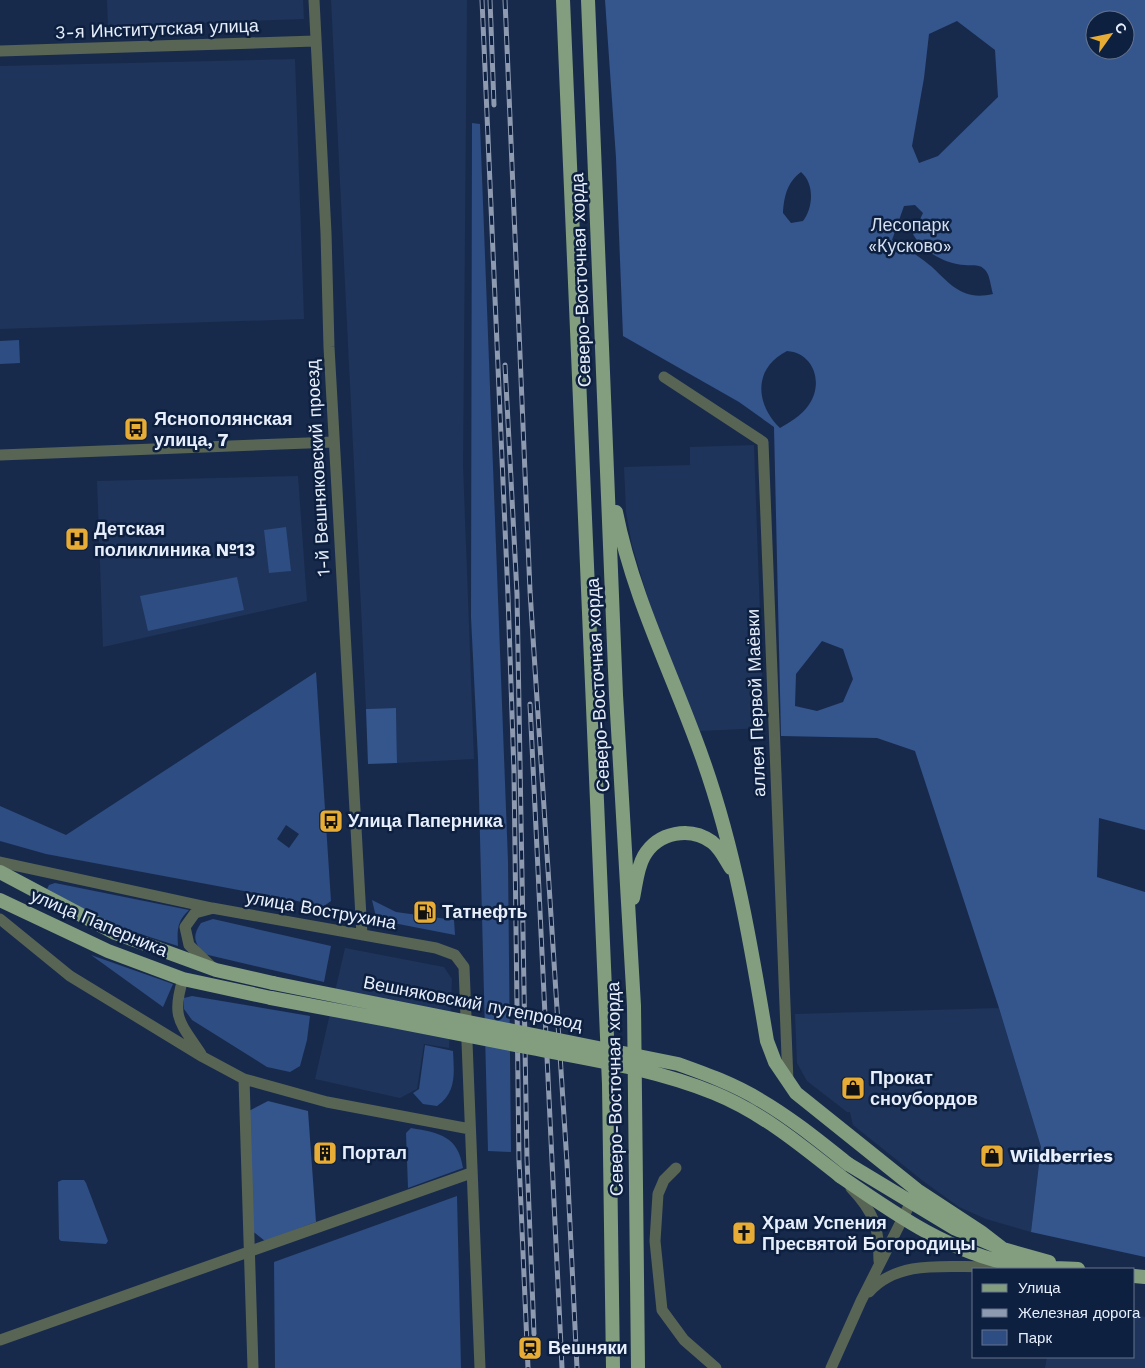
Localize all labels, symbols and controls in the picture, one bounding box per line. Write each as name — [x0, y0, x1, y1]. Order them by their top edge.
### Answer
north arrow — [1085, 10, 1135, 60]
street label: 3-я Институтская улица — [55, 14, 260, 43]
text: С — [1111, 19, 1130, 37]
street label: Северо-Восточная хорда — [566, 172, 595, 388]
park label: Лесопарк «Кусково» — [868, 214, 952, 256]
street label: 1-й Вешняковский проезд — [301, 359, 334, 577]
place label: Яснополянская улица, 7 — [154, 408, 293, 450]
bus stop icon: Яснополянская улица, 7 — [123, 416, 149, 442]
place label: Детская поликлиника №13 — [94, 518, 255, 560]
hospital icon: Детская поликлиника №13 — [64, 526, 90, 552]
street label: Северо-Восточная хорда — [581, 576, 614, 793]
street label: аллея Первой Маёвки — [742, 609, 769, 797]
bus stop icon: Улица Паперника — [318, 808, 344, 834]
place label: Улица Паперника — [348, 810, 504, 831]
street label: улица Паперника — [28, 884, 172, 961]
street label: улица Вострухина — [244, 886, 399, 933]
fuel station icon: Татнефть — [412, 899, 438, 925]
place label: Татнефть — [442, 901, 528, 922]
street label: Вешняковский путепровод — [362, 971, 585, 1034]
street label: Северо-Восточная хорда — [602, 981, 627, 1196]
place label: Прокат сноубордов — [870, 1067, 978, 1109]
shop icon: Прокат сноубордов — [840, 1075, 866, 1101]
building icon: Портал — [312, 1140, 338, 1166]
place label: Портал — [342, 1142, 407, 1163]
shop icon: Wildberries — [979, 1143, 1005, 1169]
place label: Wildberries — [1010, 1145, 1113, 1166]
place label: Храм Успения Пресвятой Богородицы — [762, 1212, 976, 1254]
church icon: Храм Успения Пресвятой Богородицы — [731, 1220, 757, 1246]
legend — [972, 1268, 1135, 1358]
text: Улица — [1018, 1279, 1061, 1297]
text: Железная дорога — [1018, 1304, 1141, 1322]
text: Парк — [1018, 1329, 1052, 1347]
station icon: Вешняки — [517, 1335, 543, 1361]
place label: Вешняки — [548, 1337, 627, 1358]

